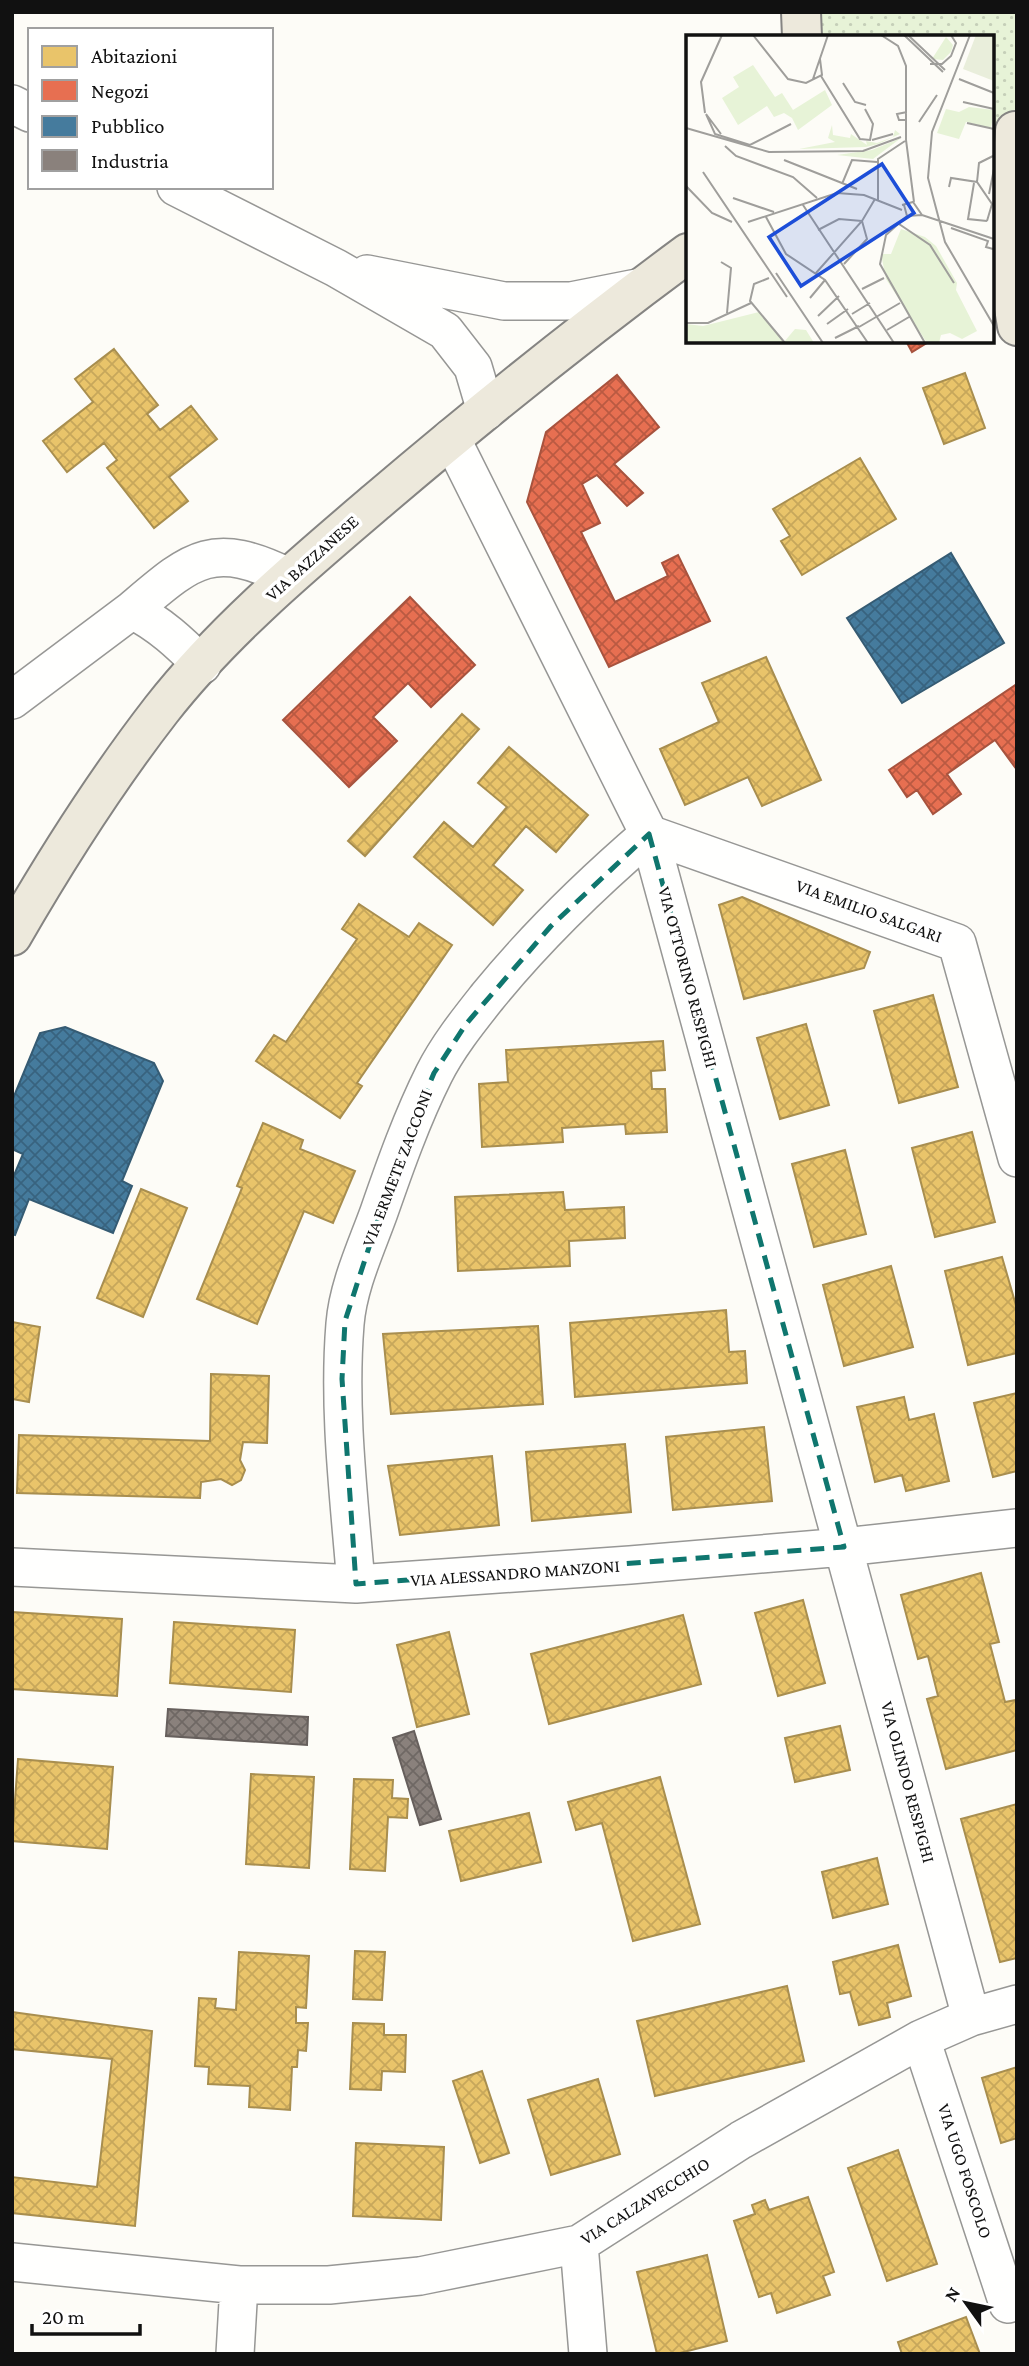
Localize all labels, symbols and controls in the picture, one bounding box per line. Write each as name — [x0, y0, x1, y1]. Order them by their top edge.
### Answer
legend — [28, 28, 273, 189]
inset map — [686, 35, 994, 343]
text: Abitazioni — [91, 44, 178, 68]
text: Negozi — [91, 79, 149, 103]
text: Pubblico — [91, 114, 164, 138]
text: Industria — [91, 149, 169, 173]
street label: VIA BAZZANESE — [261, 511, 363, 605]
street label: VIA EMILIO SALGARI — [793, 875, 945, 947]
street label: VIA OTTORINO RESPIGHI — [654, 884, 722, 1070]
street label: VIA ERMETE ZACCONI — [358, 1087, 436, 1249]
street label: VIA ALESSANDRO MANZONI — [410, 1556, 620, 1590]
street label: VIA OLINDO RESPIGHI — [877, 1699, 939, 1865]
street label: VIA UGO FOSCOLO — [934, 2101, 996, 2241]
street label: VIA CALZAVECCHIO — [577, 2153, 713, 2249]
north arrow — [931, 2268, 1001, 2338]
text: N — [940, 2283, 965, 2305]
scale bar — [32, 2292, 140, 2336]
text: 20 m — [42, 2305, 85, 2329]

